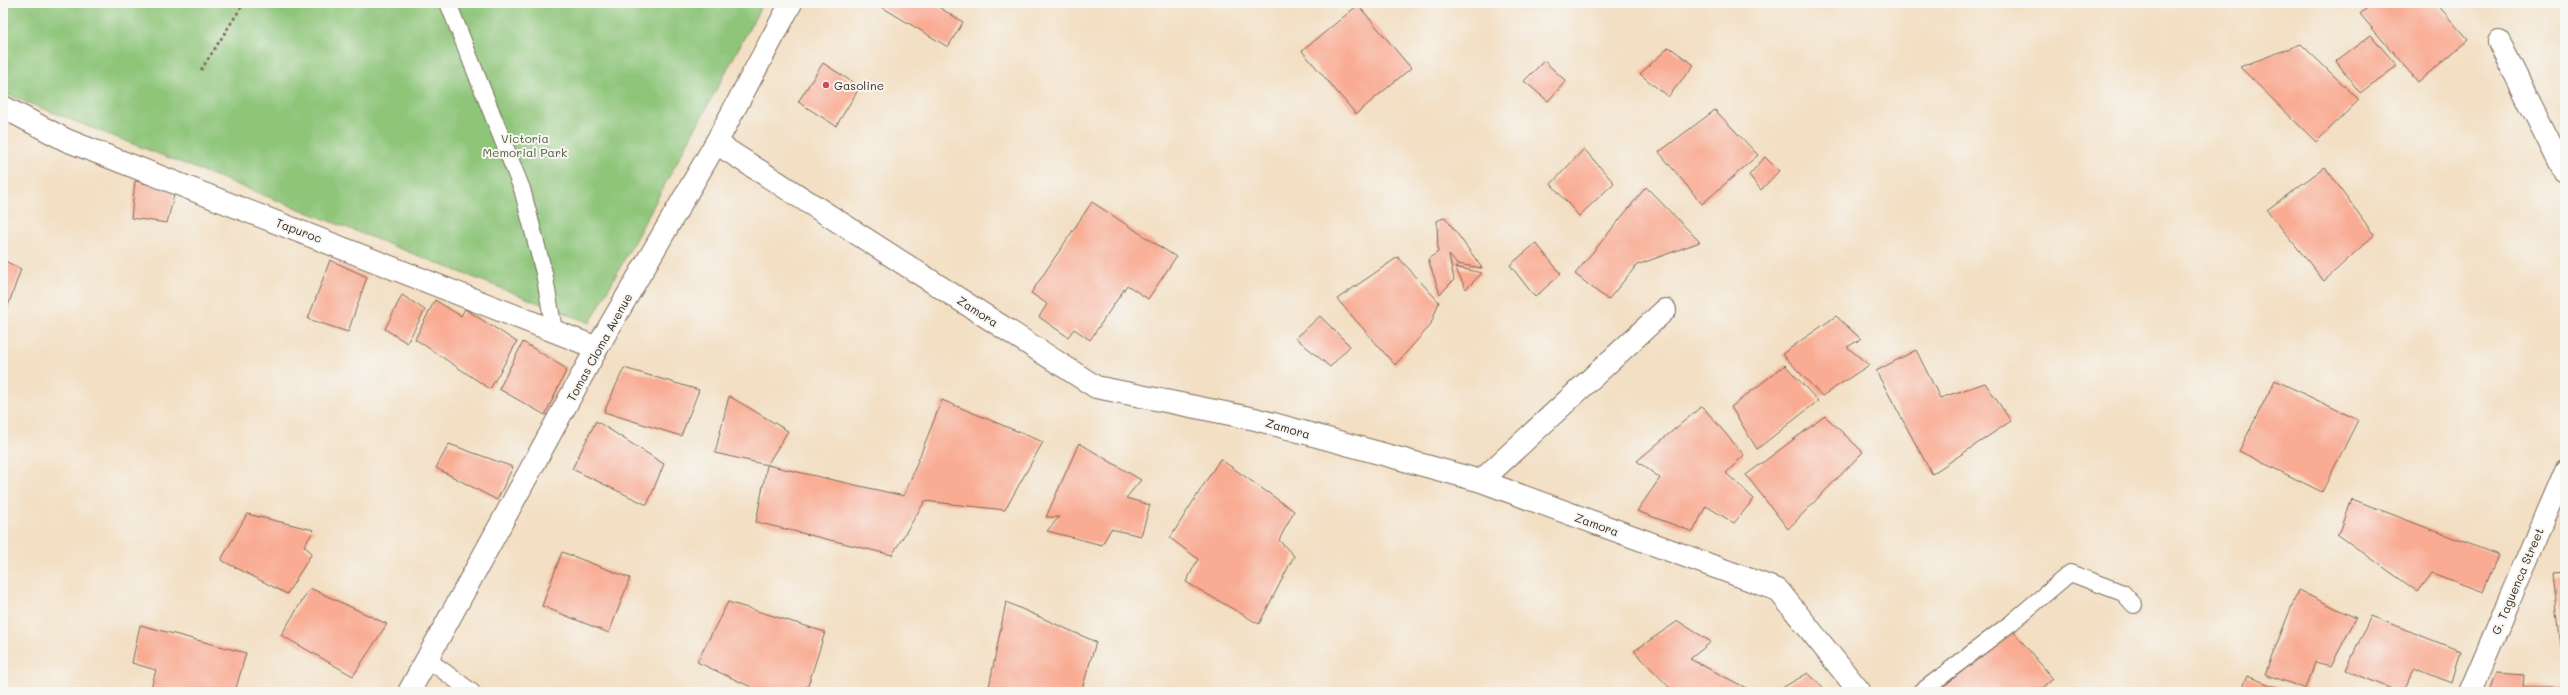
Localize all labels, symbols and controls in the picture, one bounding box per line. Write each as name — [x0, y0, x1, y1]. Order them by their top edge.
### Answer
place label: Gasoline — [834, 77, 884, 93]
marker: Gasoline — [821, 80, 831, 90]
park label: Victoria Memorial Park — [483, 130, 567, 160]
street label: Tapuroc — [274, 214, 324, 246]
street label: Tomas Cloma Avenue — [563, 290, 635, 404]
street label: Zamora — [954, 292, 1002, 330]
street label: Zamora — [1264, 414, 1312, 442]
street label: Zamora — [1573, 509, 1621, 539]
street label: G. Taguenca Street — [2487, 525, 2547, 637]

